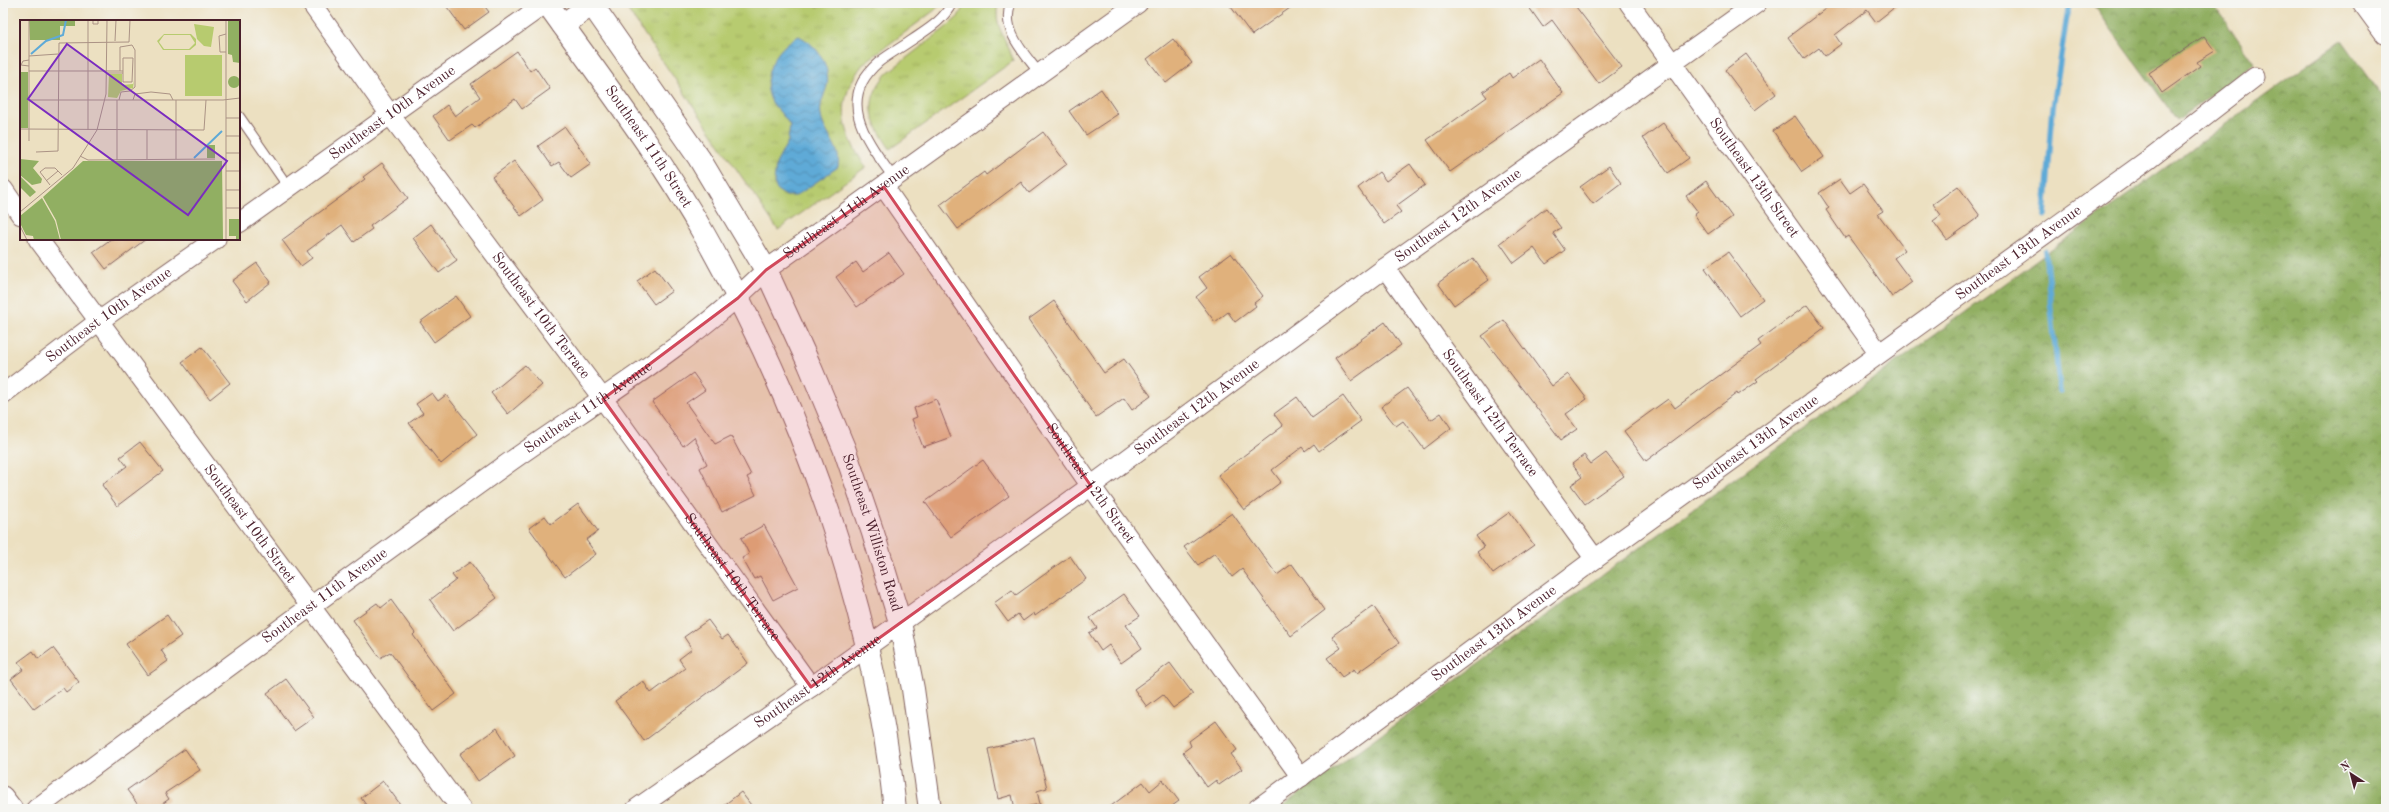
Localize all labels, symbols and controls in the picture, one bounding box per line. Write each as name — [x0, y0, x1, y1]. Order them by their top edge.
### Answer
inset map — [20, 20, 240, 240]
street label: Southeast 10th Avenue — [327, 63, 459, 163]
street label: Southeast 11th Street — [602, 83, 694, 211]
street label: Southeast 13th Street — [1706, 115, 1802, 241]
street label: Southeast 11th Avenue — [781, 162, 912, 262]
street label: Southeast 12th Avenue — [1392, 166, 1524, 266]
street label: Southeast 13th Avenue — [1953, 203, 2084, 303]
street label: Southeast 10th Terrace — [489, 250, 593, 382]
street label: Southeast 10th Avenue — [43, 265, 175, 366]
street label: Southeast 12th Terrace — [1439, 347, 1541, 480]
street label: Southeast 12th Avenue — [1132, 356, 1262, 458]
street label: Southeast 11th Avenue — [522, 359, 655, 457]
street label: Southeast 13th Avenue — [1690, 392, 1822, 493]
street label: Southeast 12th Street — [1043, 421, 1137, 546]
street label: Southeast Williston Road — [839, 452, 904, 614]
street label: Southeast 10th Street — [201, 462, 298, 586]
street label: Southeast 10th Terrace — [681, 511, 783, 644]
street label: Southeast 11th Avenue — [259, 545, 391, 647]
street label: Southeast 13th Avenue — [1429, 583, 1560, 685]
street label: Southeast 12th Avenue — [752, 632, 884, 731]
north arrow — [2331, 754, 2371, 794]
text: N — [2339, 760, 2353, 774]

